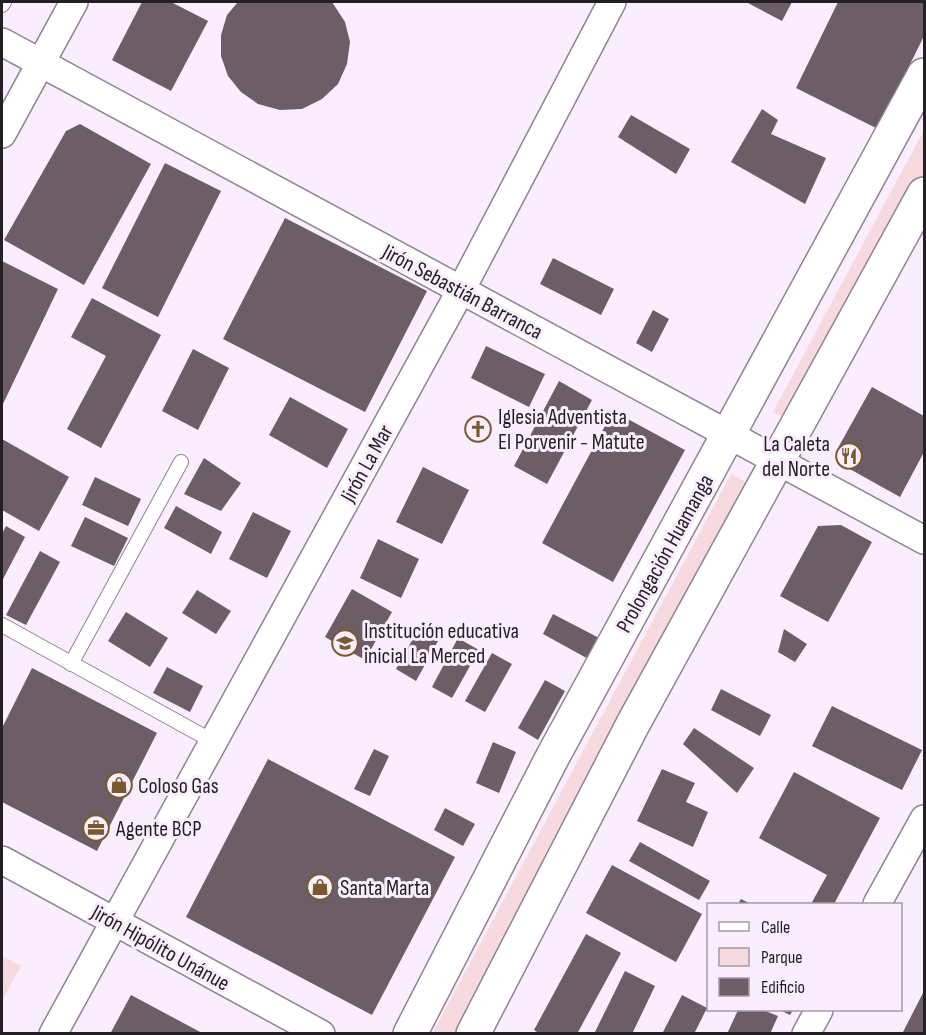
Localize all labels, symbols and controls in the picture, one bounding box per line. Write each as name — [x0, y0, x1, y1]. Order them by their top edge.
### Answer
street label: Jirón Sebastián Barranca — [376, 238, 547, 346]
place label: Iglesia Adventista El Porvenir - Matute — [498, 404, 644, 456]
church icon: Iglesia Adventista El Porvenir - Matute — [463, 414, 493, 444]
street label: Jirón La Mar — [335, 420, 400, 508]
place label: La Caleta del Norte — [762, 431, 830, 483]
restaurant icon: La Caleta del Norte — [834, 441, 864, 471]
street label: Prolongación Huamanga — [611, 470, 720, 638]
place label: Institución educativa inicial La Merced — [364, 618, 519, 670]
school or university icon: Institución educativa inicial La Merced — [330, 628, 360, 658]
shop icon: Coloso Gas — [104, 770, 134, 800]
place label: Coloso Gas — [138, 773, 219, 800]
office icon: Agente BCP — [81, 813, 111, 843]
place label: Agente BCP — [115, 816, 201, 843]
shop icon: Santa Marta — [305, 872, 335, 902]
place label: Santa Marta — [340, 875, 429, 902]
street label: Jirón Hipólito Unánue — [85, 899, 234, 997]
legend — [707, 903, 902, 1011]
text: Calle — [761, 917, 790, 938]
text: Parque — [761, 947, 802, 968]
text: Edificio — [761, 977, 805, 998]

